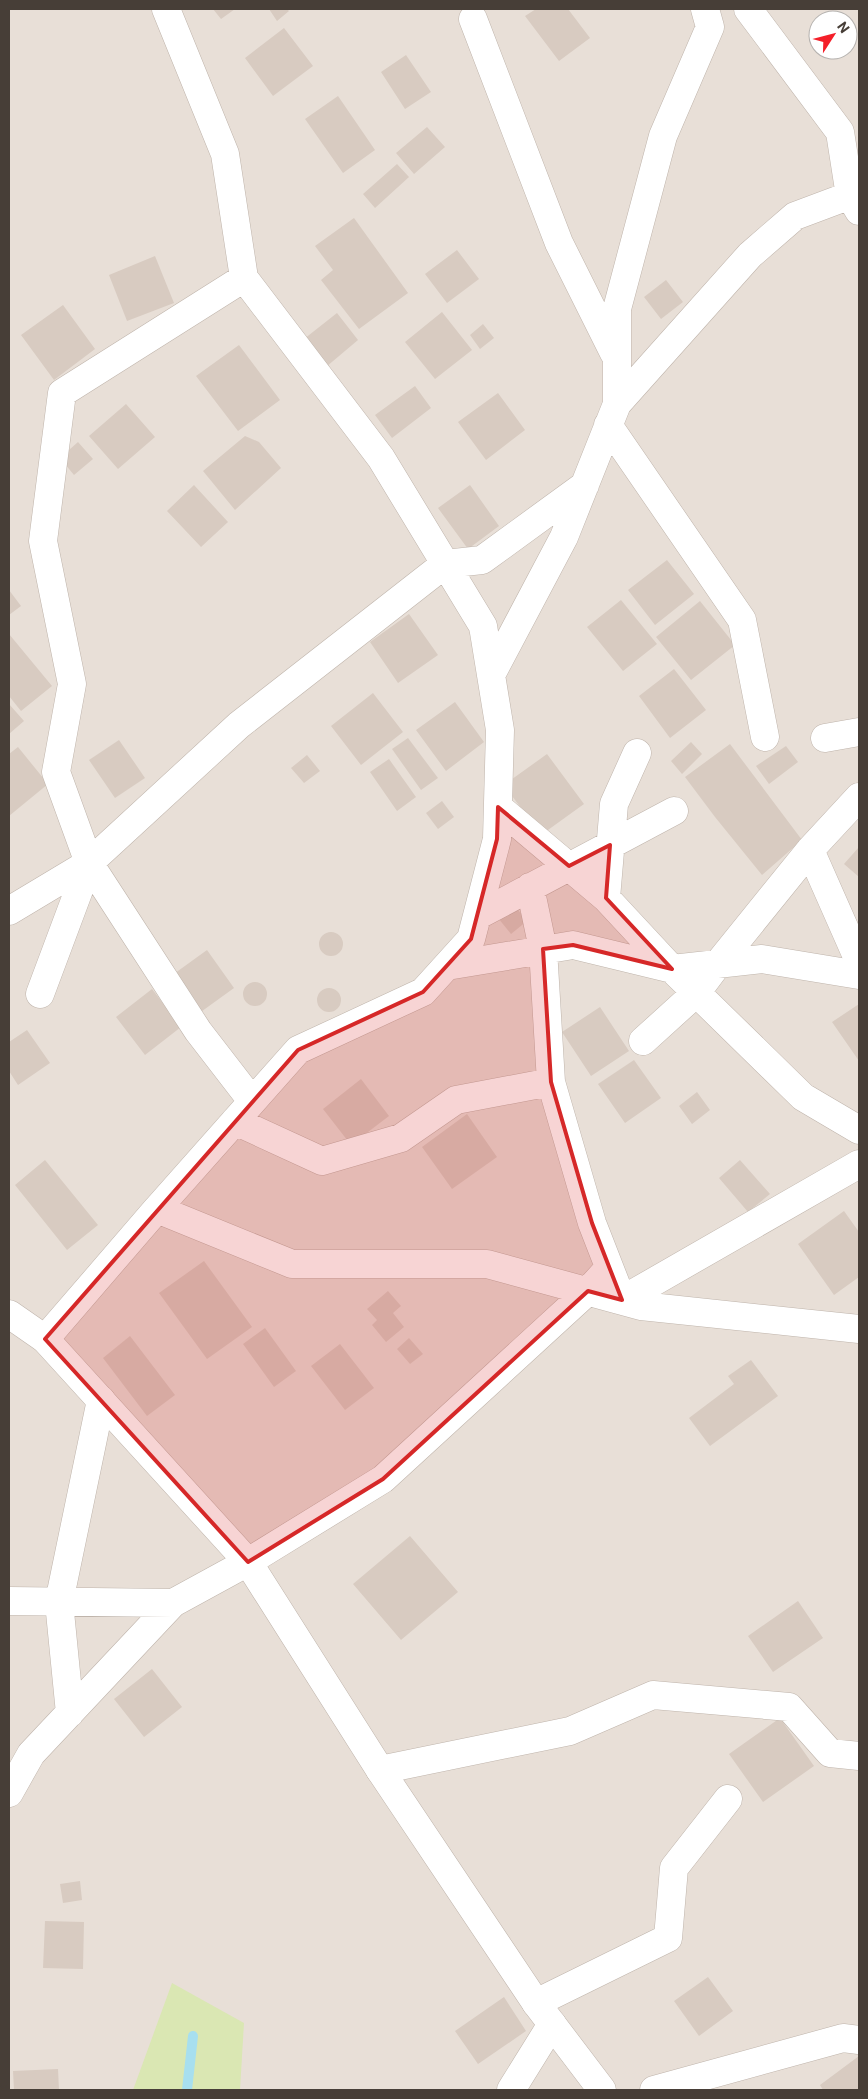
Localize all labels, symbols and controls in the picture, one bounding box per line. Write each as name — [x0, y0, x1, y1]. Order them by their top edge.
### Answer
north arrow — [808, 10, 858, 60]
text: N — [834, 19, 853, 36]

